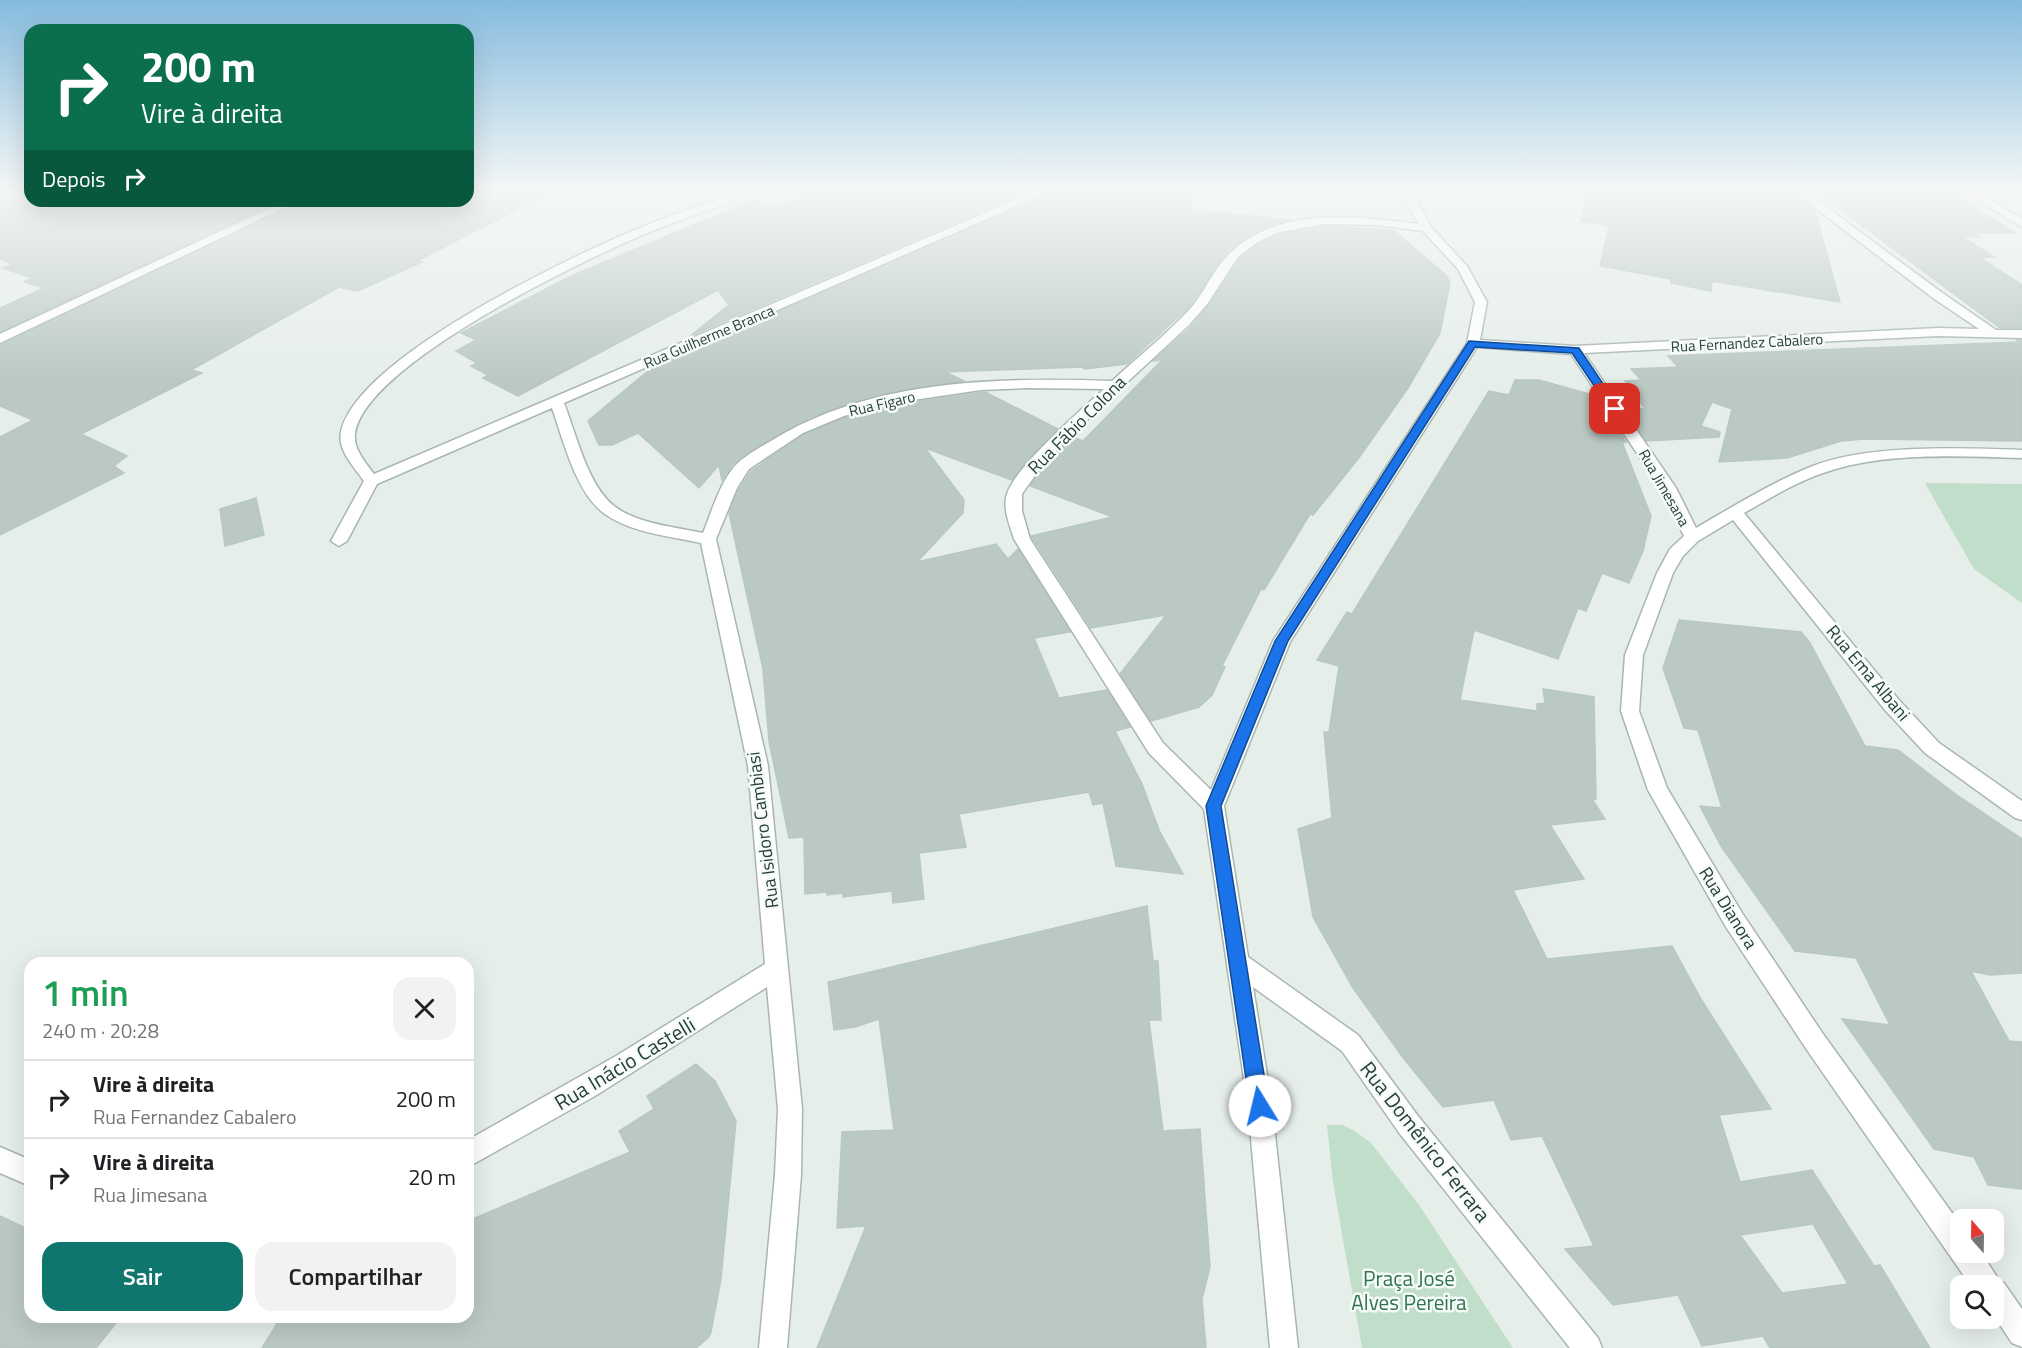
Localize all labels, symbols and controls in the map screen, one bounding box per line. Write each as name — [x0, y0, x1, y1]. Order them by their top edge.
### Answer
text: 200 m — [141, 34, 256, 98]
icon: right — [42, 48, 120, 126]
text: Vire à direita — [141, 92, 283, 133]
text: Depois — [42, 162, 106, 196]
icon: right — [118, 162, 151, 195]
street label: Rua Guilherme Branca — [640, 298, 778, 375]
street label: Rua Fernandez Cabalero — [1670, 327, 1824, 358]
street label: Rua Fábio Colona — [1021, 369, 1132, 480]
pin — [1589, 383, 1640, 434]
street label: Rua Figaro — [846, 385, 917, 422]
icon: arrive — [1598, 392, 1631, 425]
street label: Rua Jimesana — [1633, 445, 1696, 531]
street label: Rua Ema Albani — [1820, 619, 1917, 727]
street label: Rua Isidoro Cambiasi — [740, 750, 785, 910]
street label: Rua Dianora — [1692, 861, 1764, 954]
text: 1 min — [42, 965, 129, 1020]
button: close — [393, 977, 456, 1040]
street label: Rua Inácio Castelli — [548, 1008, 701, 1118]
text: 240 m · 20:28 — [42, 1015, 159, 1046]
street label: Rua Domênico Ferrara — [1353, 1054, 1499, 1229]
text: Vire à direita — [93, 1067, 214, 1101]
position arrow — [1228, 1074, 1292, 1138]
text: 200 m — [396, 1082, 456, 1116]
icon: right — [42, 1083, 75, 1116]
text: Rua Fernandez Cabalero — [93, 1101, 297, 1132]
text: Vire à direita — [93, 1145, 214, 1179]
text: 20 m — [408, 1160, 456, 1194]
icon: right — [42, 1161, 75, 1194]
text: Rua Jimesana — [93, 1179, 207, 1210]
north arrow — [1950, 1209, 2004, 1263]
map controls — [1950, 1209, 2004, 1329]
button: Sair — [42, 1242, 243, 1311]
button: Compartilhar — [255, 1242, 456, 1311]
park label: Praça José Alves Pereira — [1351, 1262, 1467, 1318]
button: search — [1950, 1275, 2004, 1329]

